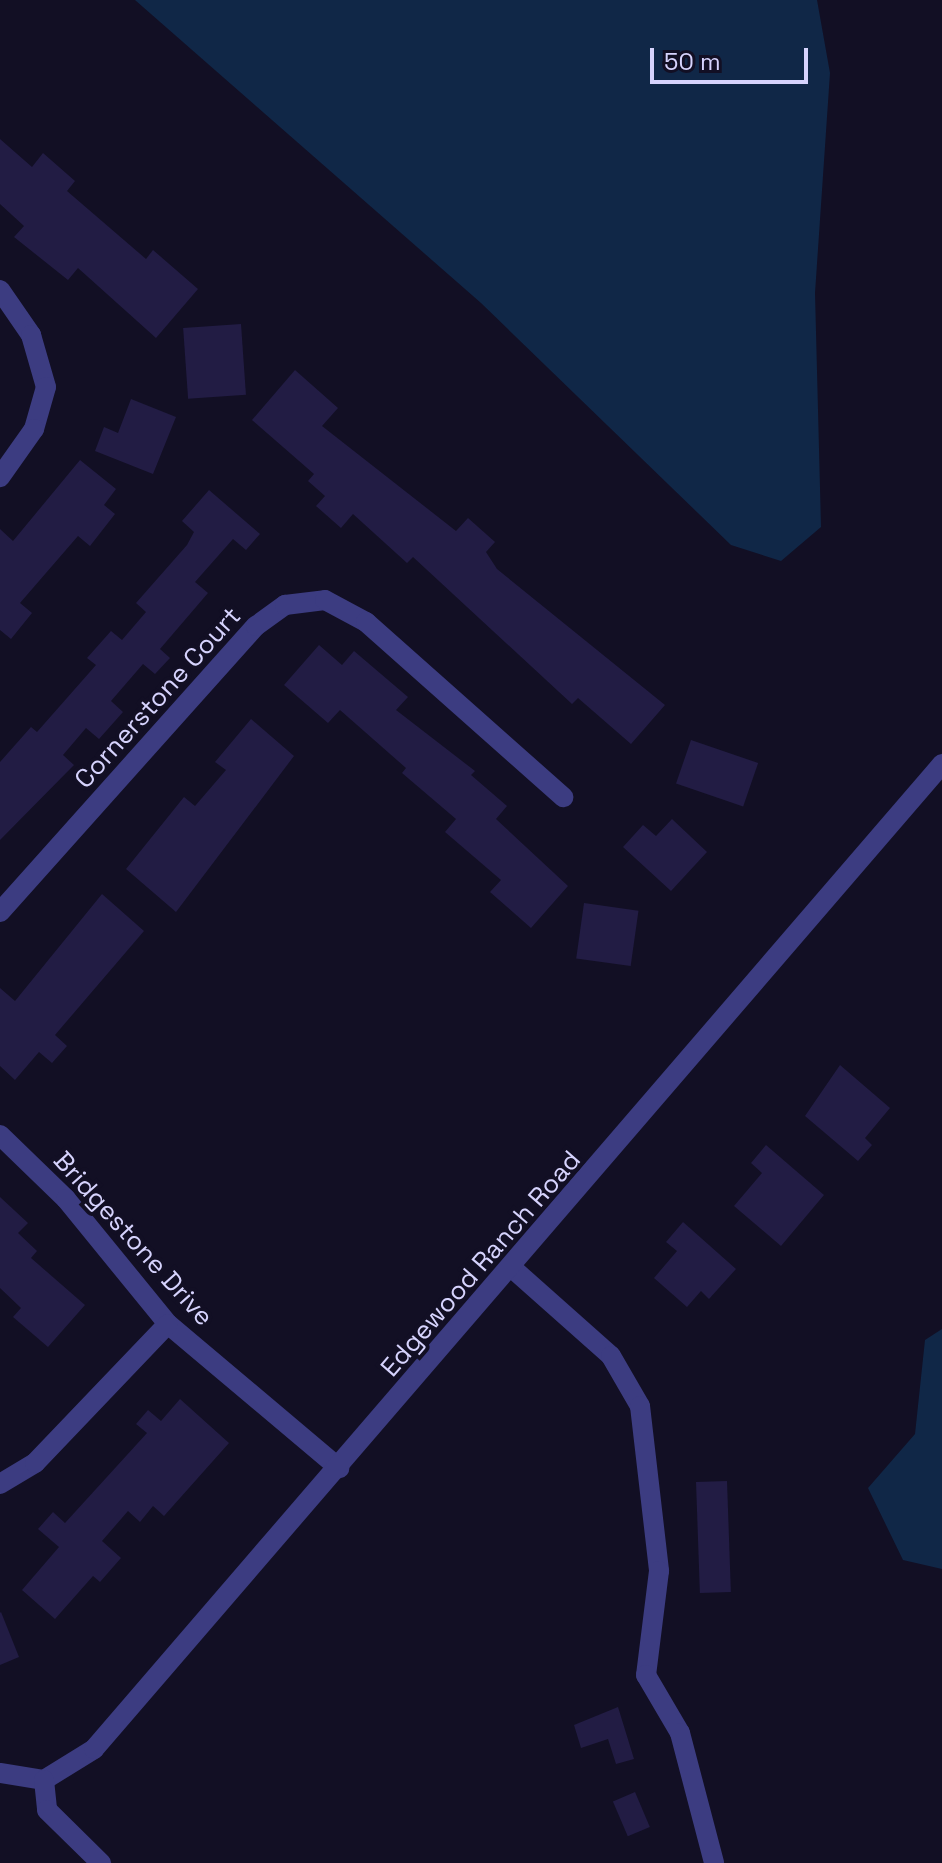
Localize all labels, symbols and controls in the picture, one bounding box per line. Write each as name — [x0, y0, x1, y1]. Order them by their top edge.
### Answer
scale bar — [654, 32, 812, 82]
text: 50 m — [664, 46, 721, 77]
street label: Cornerstone Court — [69, 601, 247, 795]
street label: Edgewood Ranch Road — [375, 1145, 587, 1383]
street label: Bridgestone Drive — [47, 1146, 219, 1332]

